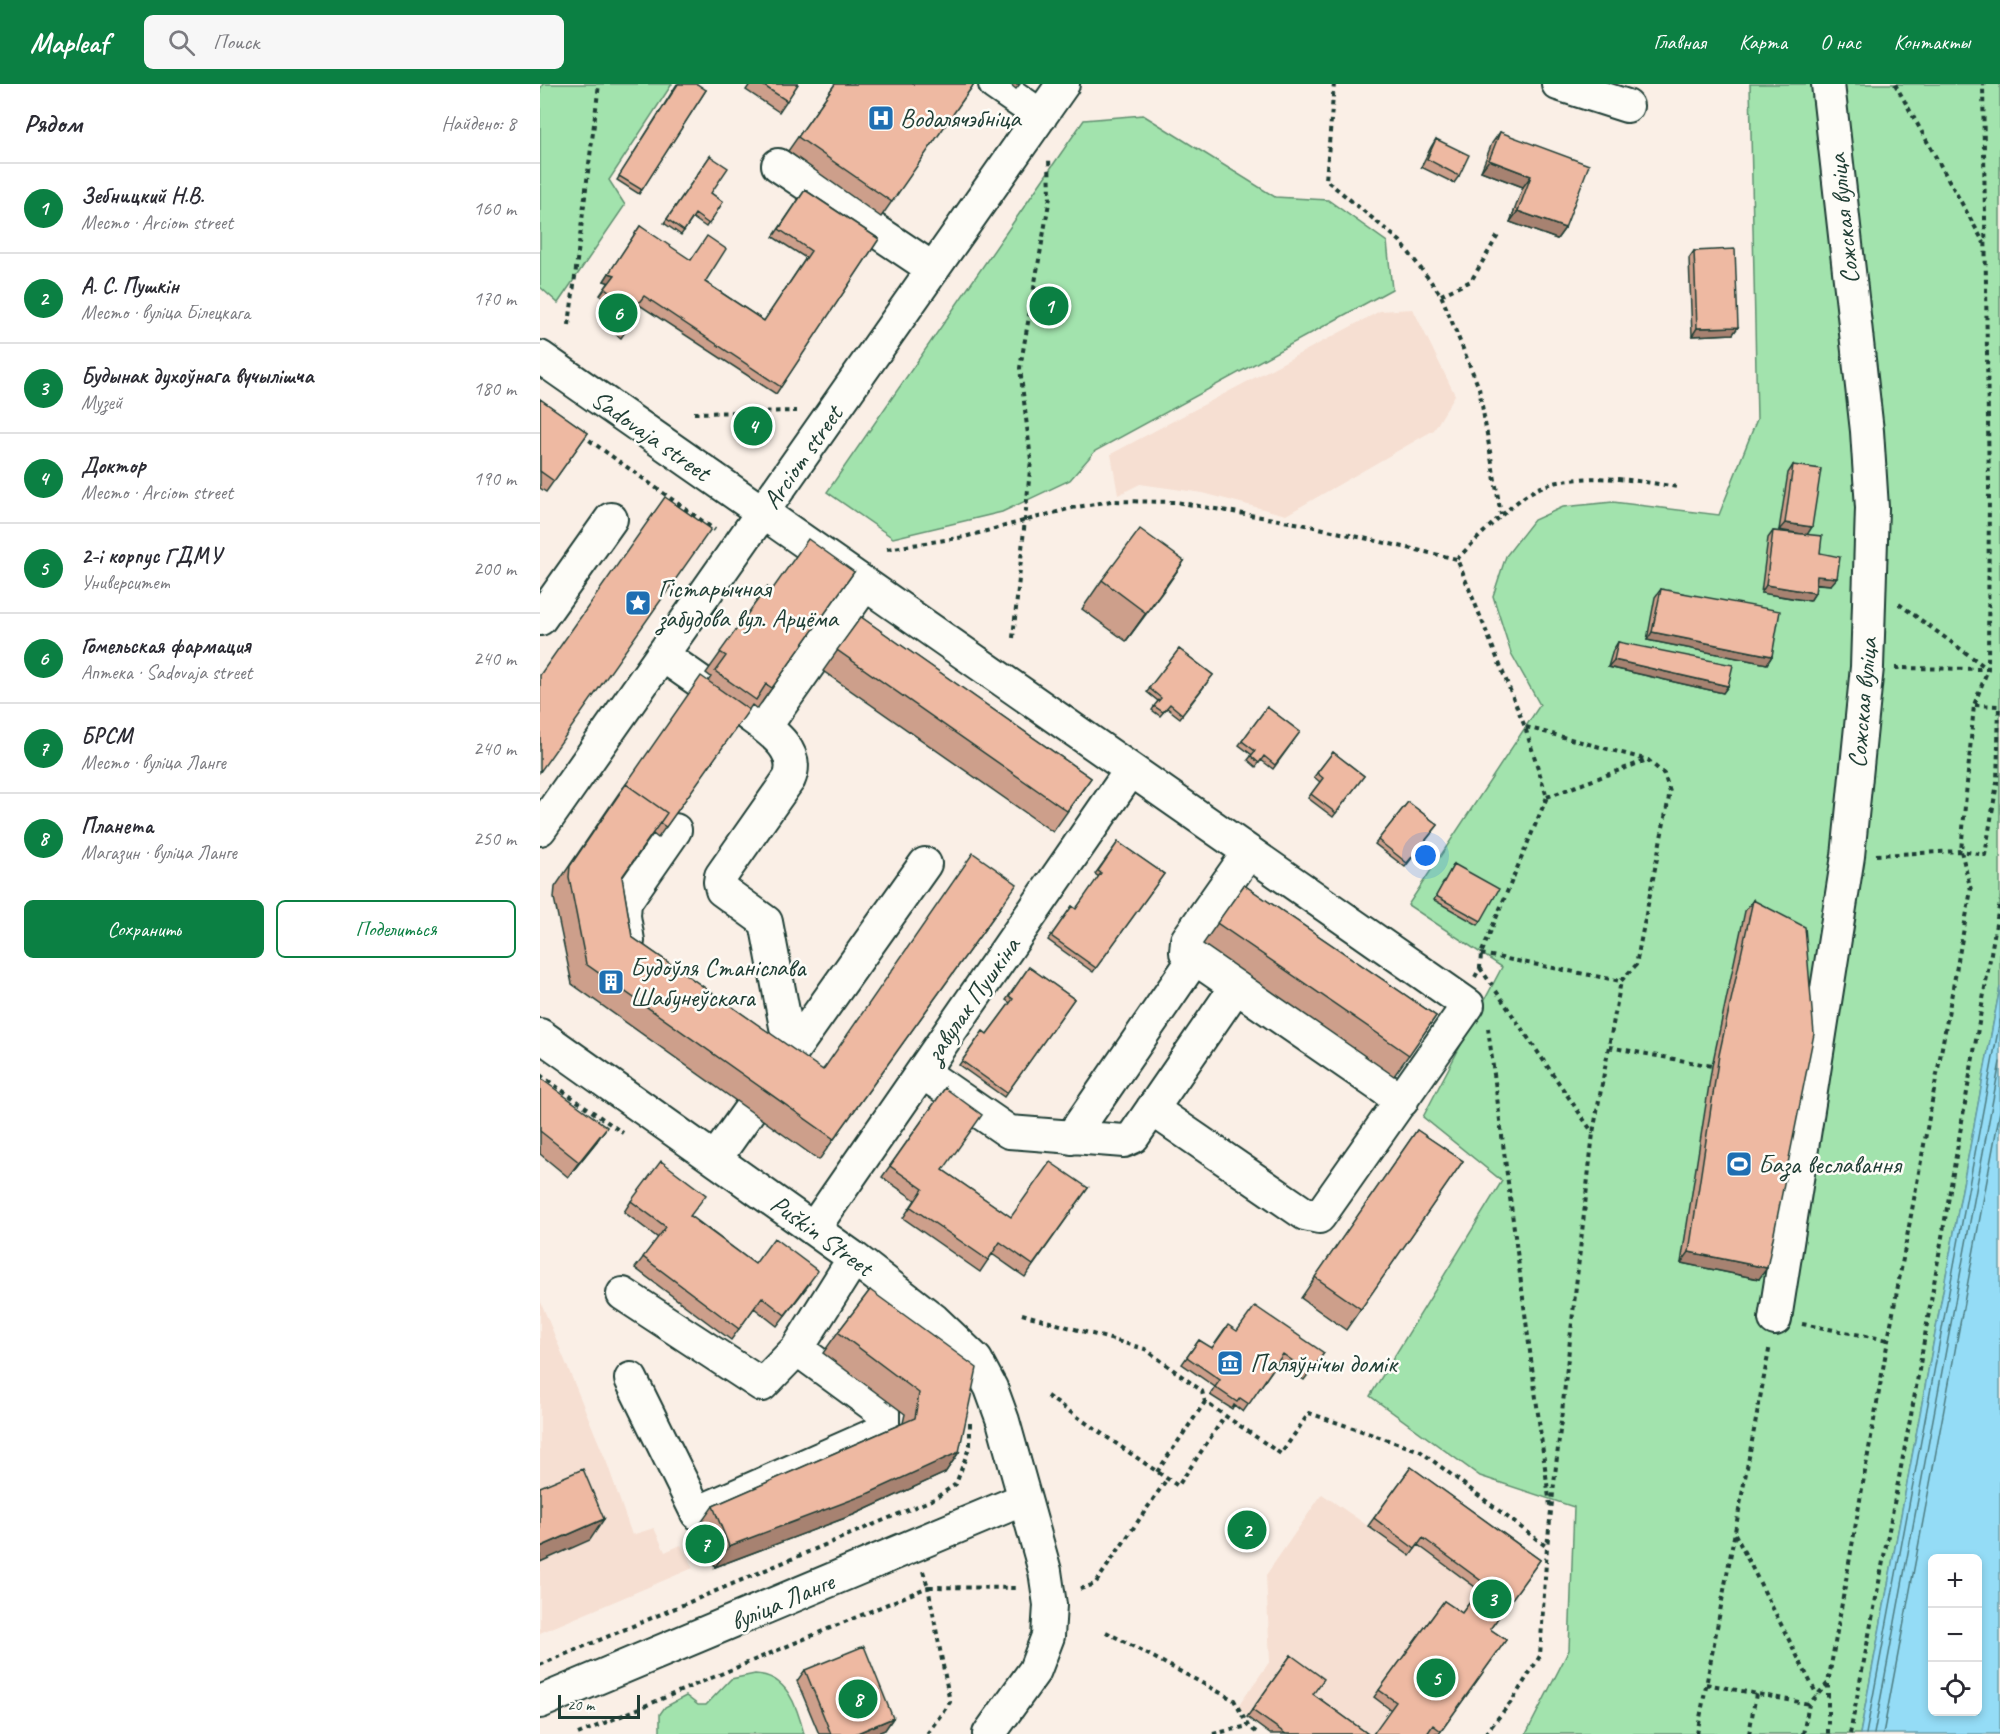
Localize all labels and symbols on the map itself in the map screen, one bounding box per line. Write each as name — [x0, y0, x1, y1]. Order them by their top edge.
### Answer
place label: Водалячэбніца — [900, 102, 1022, 135]
hospital icon: Водалячэбніца — [866, 103, 896, 133]
street label: Сожская вуліца — [1820, 151, 1867, 286]
pin: 1 — [1030, 284, 1068, 328]
pin: 6 — [598, 290, 638, 336]
street label: Sadovaja street — [585, 382, 719, 490]
street label: Arciom street — [755, 397, 851, 515]
pin: 4 — [734, 404, 772, 448]
place label: Гістарычная забудова вул. Арцёма — [655, 572, 840, 636]
place icon: Гістарычная забудова вул. Арцёма — [623, 588, 653, 618]
street label: Сожская вуліца — [1840, 635, 1885, 770]
your location — [1411, 841, 1440, 870]
street label: завулак Пушкіна — [916, 929, 1029, 1071]
place label: Будоўля Станіслава Шабунеўскага — [630, 951, 807, 1014]
building icon: Будоўля Станіслава Шабунеўскага — [596, 967, 626, 997]
place label: База веславання — [1758, 1148, 1903, 1182]
sports icon: База веславання — [1724, 1149, 1754, 1179]
street label: Puškin Street — [764, 1187, 881, 1285]
place label: Паляўнічы домік — [1250, 1347, 1399, 1380]
museum icon: Паляўнічы домік — [1215, 1348, 1245, 1378]
pin: 2 — [1228, 1508, 1266, 1552]
pin: 7 — [686, 1522, 724, 1566]
street label: вуліца Ланге — [725, 1564, 840, 1638]
pin: 3 — [1472, 1576, 1512, 1622]
pin: 5 — [1416, 1656, 1456, 1700]
pin: 8 — [838, 1676, 878, 1722]
scale bar — [558, 1692, 640, 1720]

